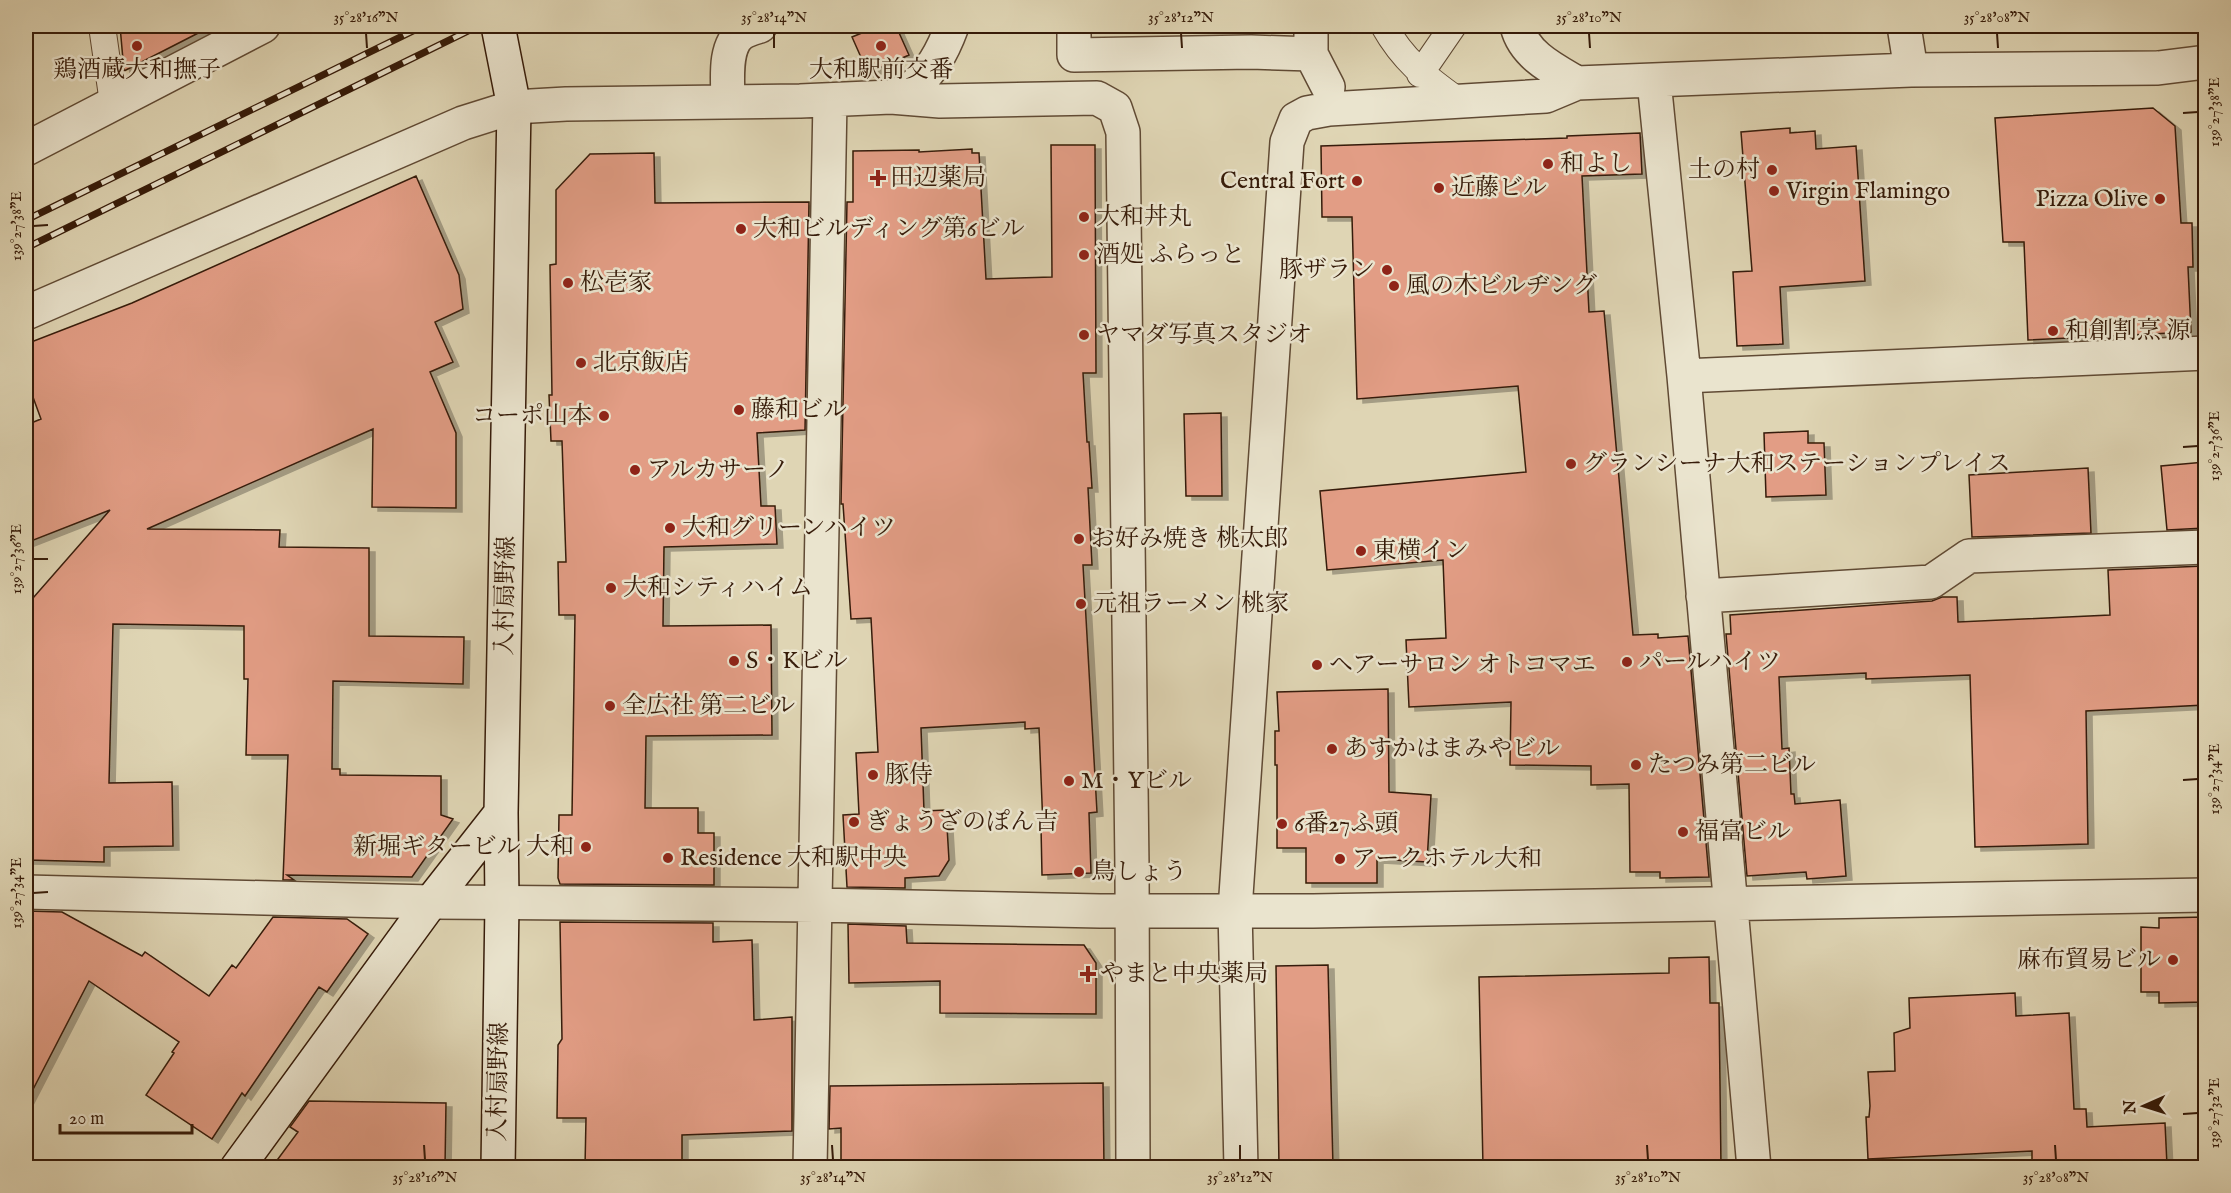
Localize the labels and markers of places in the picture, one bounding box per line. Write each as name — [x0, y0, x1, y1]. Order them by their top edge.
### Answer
marker: 鶏酒蔵大和撫子 — [130, 39, 144, 53]
marker: 大和駅前交番 — [874, 39, 888, 53]
place label: 鶏酒蔵大和撫子 — [53, 55, 221, 86]
place label: 大和駅前交番 — [809, 55, 953, 86]
place label: 和よし — [1560, 149, 1632, 180]
place label: 土の村 — [1688, 155, 1760, 186]
marker: 和よし — [1541, 157, 1555, 171]
place label: 田辺薬局 — [890, 163, 986, 194]
marker: 土の村 — [1765, 163, 1779, 177]
place label: Central Fort — [1220, 166, 1345, 197]
marker: 田辺薬局 — [871, 171, 885, 185]
place label: 近藤ビル — [1451, 173, 1547, 204]
marker: Central Fort — [1350, 174, 1364, 188]
place label: Virgin Flamingo — [1785, 176, 1950, 207]
marker: 近藤ビル — [1432, 181, 1446, 195]
marker: Virgin Flamingo — [1767, 184, 1781, 198]
place label: Pizza Olive — [2036, 184, 2148, 215]
marker: Pizza Olive — [2153, 192, 2167, 206]
place label: 大和丼丸 — [1096, 202, 1192, 233]
marker: 大和丼丸 — [1077, 210, 1091, 224]
place label: 大和ビルディング第6ビル — [753, 214, 1025, 245]
marker: 大和ビルディング第6ビル — [734, 222, 748, 236]
place label: 酒処 ふらっと — [1096, 240, 1245, 271]
marker: 酒処 ふらっと — [1077, 248, 1091, 262]
place label: 豚ザラン — [1279, 255, 1375, 286]
marker: 豚ザラン — [1380, 263, 1394, 277]
place label: 松壱家 — [580, 268, 652, 299]
place label: 風の木ビルヂング — [1406, 271, 1597, 302]
marker: 松壱家 — [561, 276, 575, 290]
marker: 風の木ビルヂング — [1387, 279, 1401, 293]
place label: 和創割烹 源 — [2065, 316, 2190, 347]
place label: ヤマダ写真スタジオ — [1096, 320, 1312, 351]
marker: 和創割烹 源 — [2046, 324, 2060, 338]
marker: ヤマダ写真スタジオ — [1077, 328, 1091, 342]
place label: 北京飯店 — [593, 348, 689, 379]
marker: 北京飯店 — [574, 356, 588, 370]
place label: 藤和ビル — [751, 395, 847, 426]
place label: コーポ山本 — [472, 401, 592, 432]
marker: 藤和ビル — [732, 403, 746, 417]
marker: コーポ山本 — [597, 409, 611, 423]
place label: グランシーナ大和ステーションプレイス — [1583, 449, 2011, 480]
place label: アルカサーノ — [647, 455, 790, 486]
marker: グランシーナ大和ステーションプレイス — [1564, 457, 1578, 471]
marker: アルカサーノ — [628, 463, 642, 477]
place label: 大和グリーンハイツ — [682, 513, 896, 544]
marker: 大和グリーンハイツ — [663, 521, 677, 535]
place label: お好み焼き 桃太郎 — [1091, 524, 1288, 555]
marker: お好み焼き 桃太郎 — [1072, 532, 1086, 546]
place label: 東横イン — [1373, 536, 1469, 567]
marker: 東横イン — [1354, 544, 1368, 558]
place label: 大和シティハイム — [623, 573, 813, 604]
marker: 大和シティハイム — [604, 581, 618, 595]
place label: 元祖ラーメン 桃家 — [1093, 589, 1289, 620]
marker: 元祖ラーメン 桃家 — [1074, 597, 1088, 611]
place label: S・Kビル — [746, 646, 848, 677]
place label: パールハイツ — [1639, 647, 1781, 678]
place label: ヘアーサロン オトコマエ — [1329, 650, 1596, 681]
marker: S・Kビル — [727, 654, 741, 668]
marker: パールハイツ — [1620, 655, 1634, 669]
marker: ヘアーサロン オトコマエ — [1310, 658, 1324, 672]
place label: 全広社 第二ビル — [622, 691, 795, 722]
marker: 全広社 第二ビル — [603, 699, 617, 713]
place label: あすかはまみやビル — [1344, 734, 1560, 765]
marker: あすかはまみやビル — [1325, 742, 1339, 756]
place label: たつみ第二ビル — [1648, 750, 1816, 781]
marker: たつみ第二ビル — [1629, 758, 1643, 772]
place label: 豚侍 — [885, 760, 933, 791]
place label: M・Yビル — [1081, 766, 1192, 797]
marker: 豚侍 — [866, 768, 880, 782]
marker: M・Yビル — [1062, 774, 1076, 788]
place label: ぎょうざのぽん吉 — [866, 807, 1058, 838]
place label: 6番27ふ頭 — [1294, 809, 1398, 840]
marker: ぎょうざのぽん吉 — [847, 815, 861, 829]
marker: 6番27ふ頭 — [1275, 817, 1289, 831]
place label: 福富ビル — [1695, 817, 1791, 848]
marker: 福富ビル — [1676, 825, 1690, 839]
place label: 新堀ギタービル 大和 — [353, 832, 574, 863]
marker: 新堀ギタービル 大和 — [579, 840, 593, 854]
place label: Residence 大和駅中央 — [680, 843, 907, 874]
place label: アークホテル大和 — [1352, 844, 1542, 875]
marker: Residence 大和駅中央 — [661, 851, 675, 865]
marker: アークホテル大和 — [1333, 852, 1347, 866]
place label: 鳥しょう — [1091, 857, 1187, 888]
marker: 鳥しょう — [1072, 865, 1086, 879]
place label: 麻布貿易ビル — [2017, 945, 2161, 976]
marker: 麻布貿易ビル — [2166, 953, 2180, 967]
place label: やまと中央薬局 — [1100, 959, 1268, 990]
marker: やまと中央薬局 — [1081, 967, 1095, 981]

